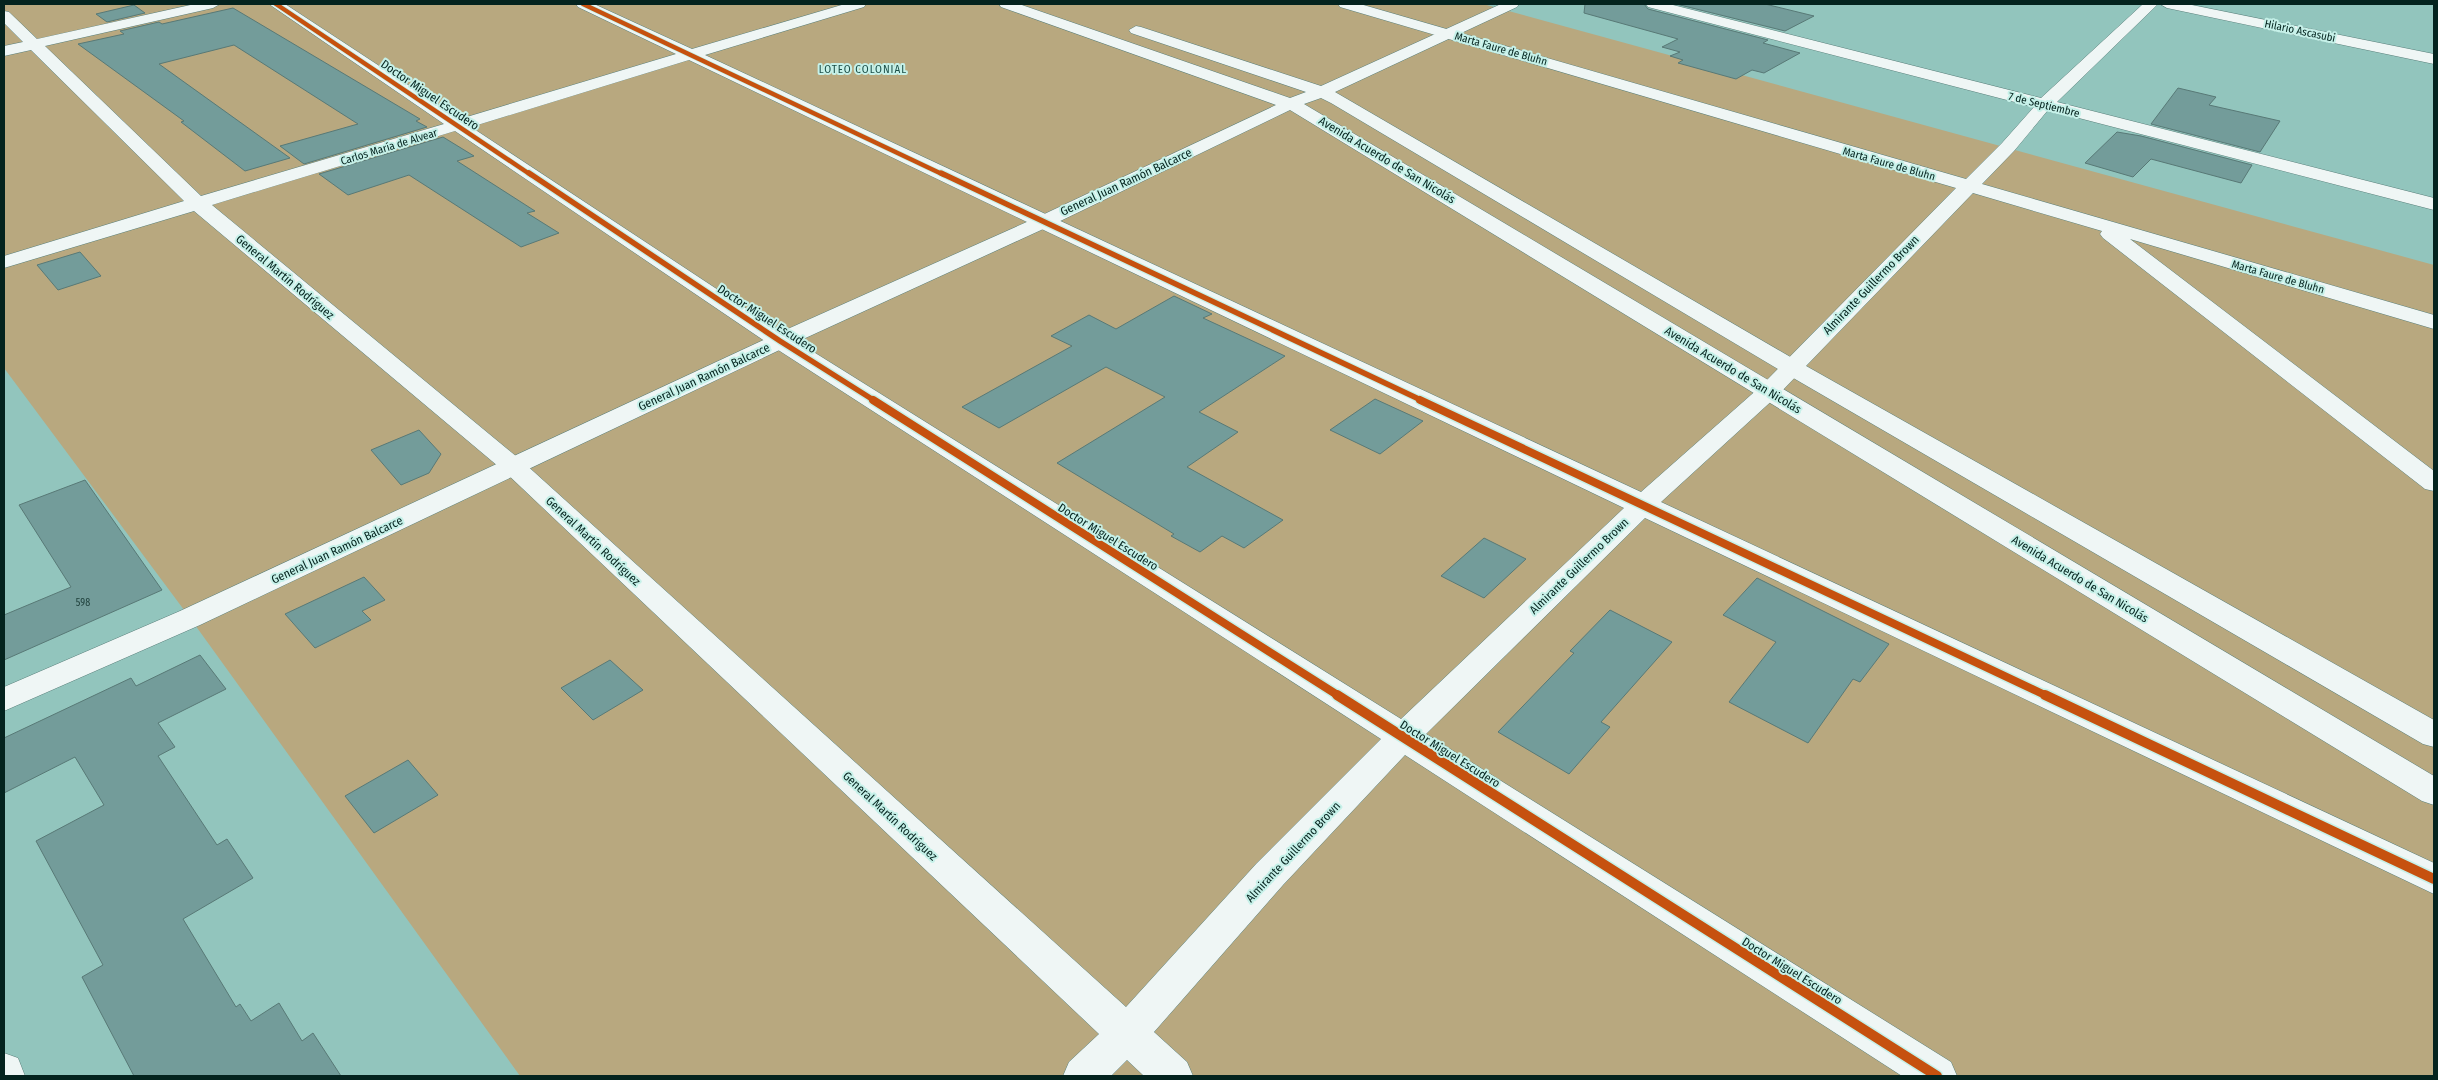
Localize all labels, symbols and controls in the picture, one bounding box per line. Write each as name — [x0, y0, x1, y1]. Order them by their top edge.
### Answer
street label: Hilario Ascasubi — [2263, 17, 2337, 45]
street label: Marta Faure de Bluhn — [1453, 30, 1549, 68]
street label: Doctor Miguel Escudero — [378, 57, 482, 133]
district label: LOTEO COLONIAL — [819, 63, 907, 76]
street label: 7 de Septiembre — [2007, 90, 2081, 120]
street label: Avenida Acuerdo de San Nicolás — [1316, 114, 1458, 206]
street label: Carlos María de Alvear — [339, 126, 439, 168]
street label: General Juan Ramón Balcarce — [1058, 145, 1194, 219]
street label: Marta Faure de Bluhn — [1841, 145, 1937, 183]
street label: General Martín Rodríguez — [233, 232, 337, 322]
street label: Almirante Guillermo Brown — [1820, 233, 1922, 337]
street label: Marta Faure de Bluhn — [2230, 258, 2326, 296]
street label: Doctor Miguel Escudero — [715, 282, 819, 356]
street label: Avenida Acuerdo de San Nicolás — [1662, 324, 1804, 416]
street label: General Juan Ramón Balcarce — [636, 340, 772, 414]
street label: General Martín Rodríguez — [543, 494, 643, 589]
street label: Doctor Miguel Escudero — [1055, 501, 1161, 573]
street label: General Juan Ramón Balcarce — [269, 513, 405, 587]
street label: Almirante Guillermo Brown — [1527, 515, 1631, 617]
street label: Avenida Acuerdo de San Nicolás — [2009, 533, 2151, 625]
house number: 598 — [76, 597, 90, 609]
street label: Doctor Miguel Escudero — [1397, 718, 1503, 790]
street label: General Martín Rodríguez — [840, 769, 940, 864]
street label: Almirante Guillermo Brown — [1243, 799, 1343, 905]
street label: Doctor Miguel Escudero — [1739, 935, 1845, 1007]

